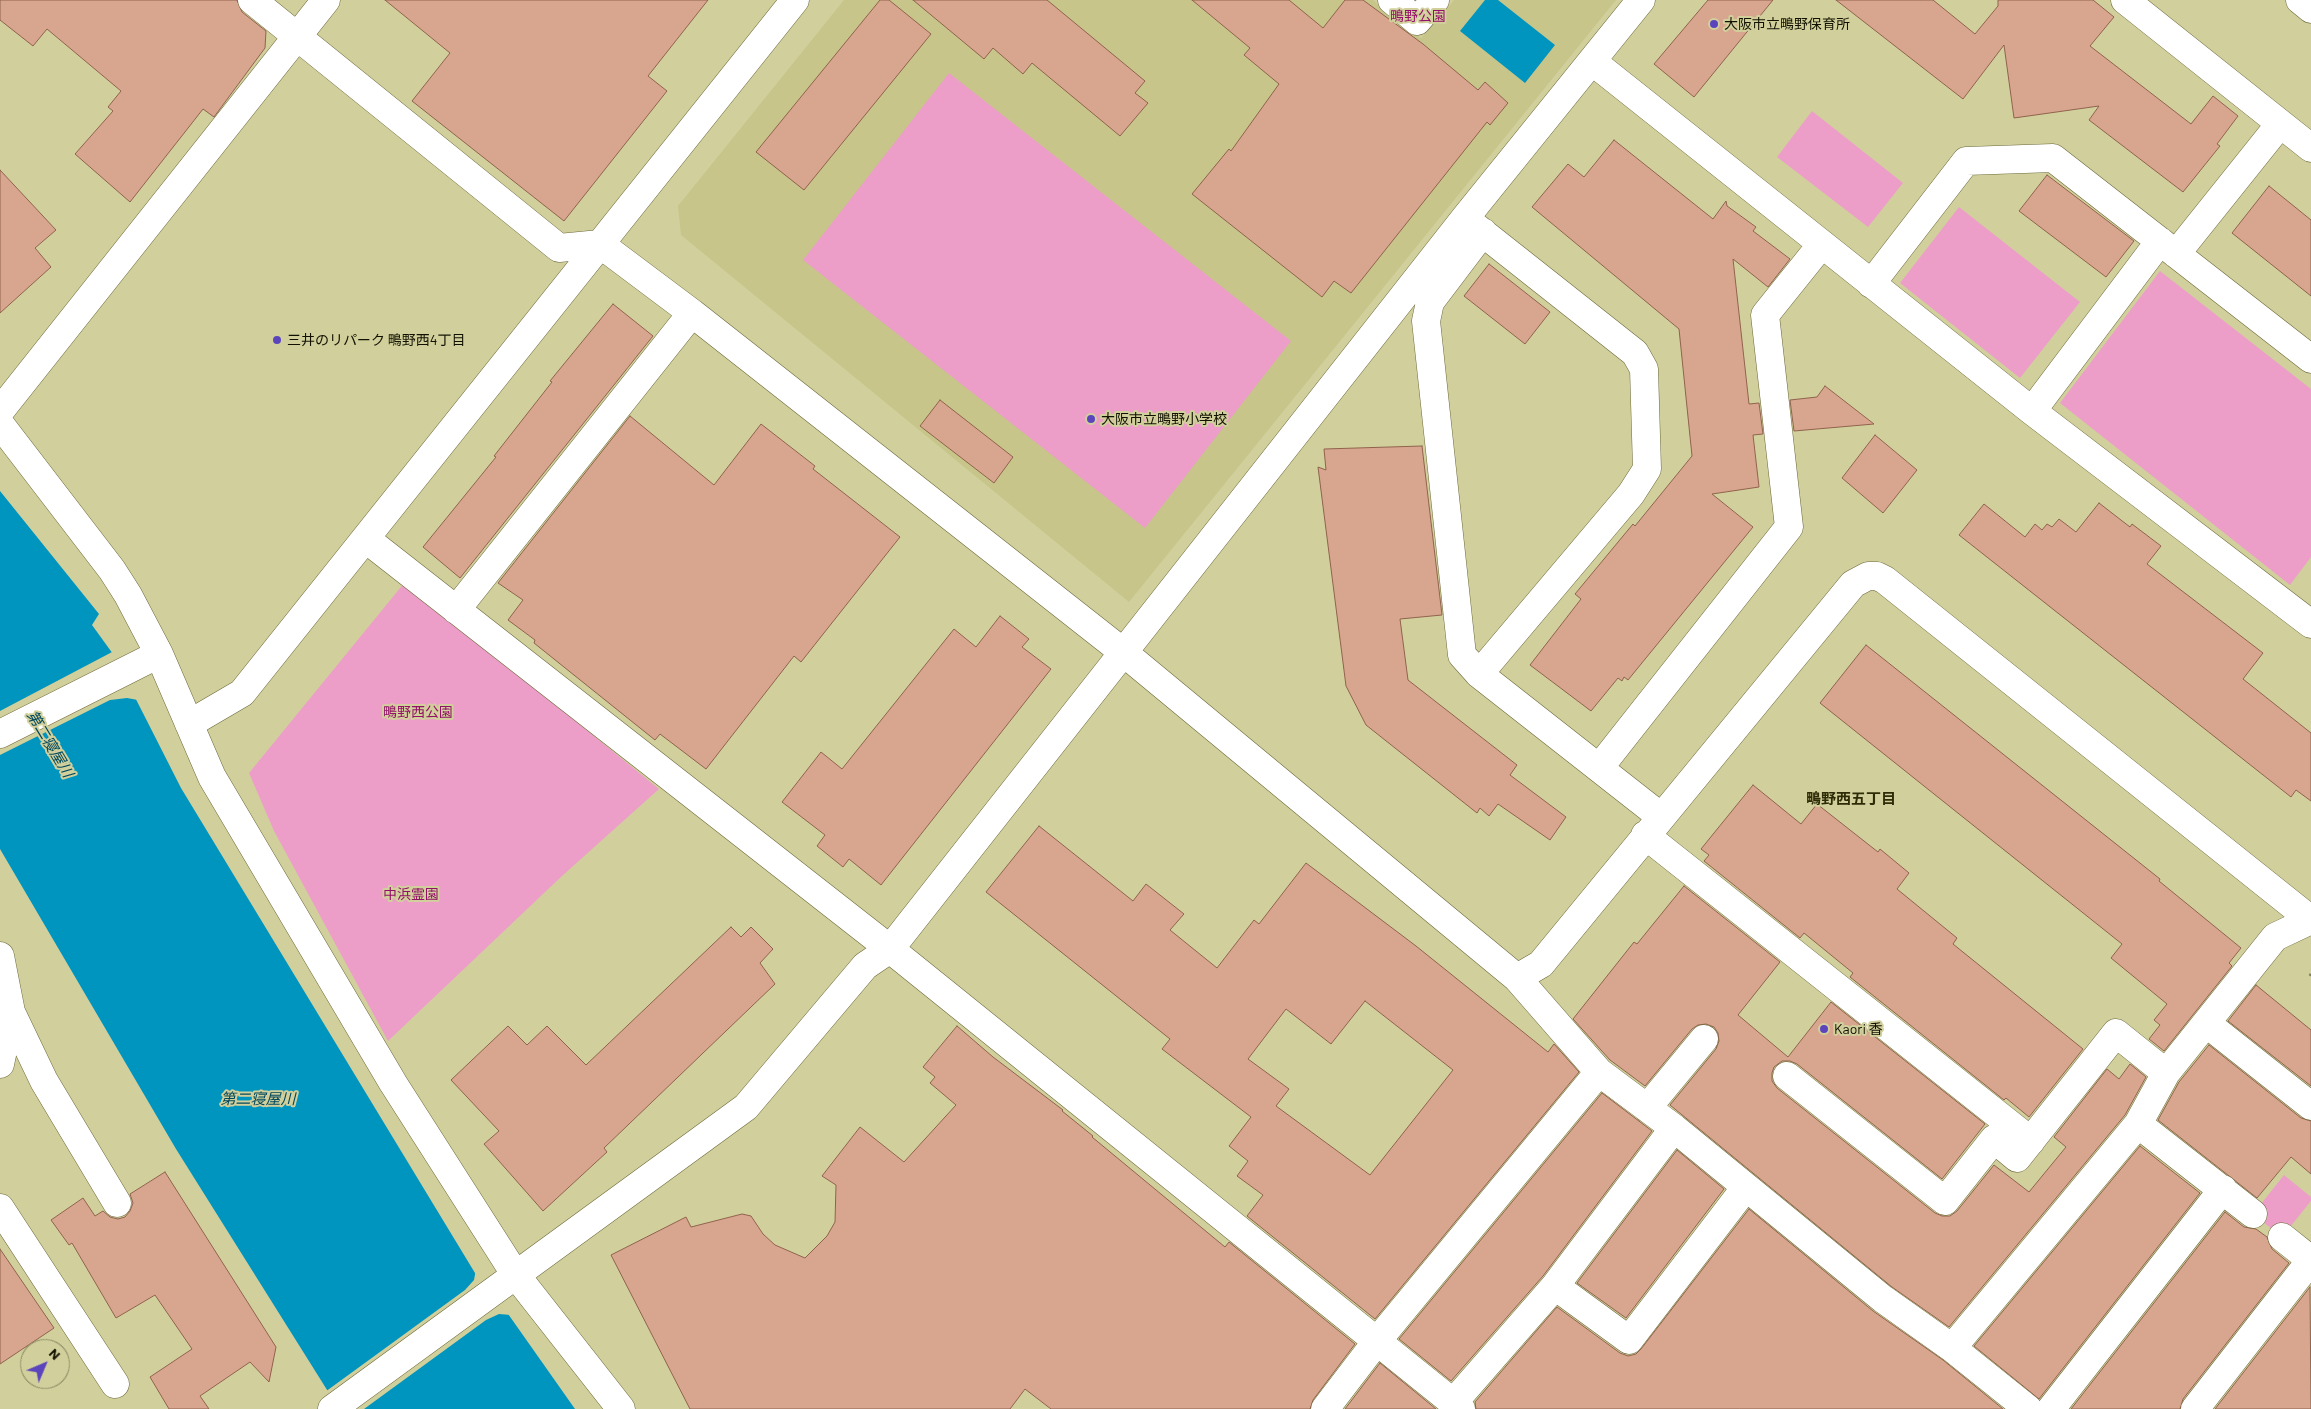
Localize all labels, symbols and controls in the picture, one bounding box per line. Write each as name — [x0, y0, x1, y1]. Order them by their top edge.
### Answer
park label: 鴫野公園 — [1390, 8, 1446, 24]
place label: 大阪市立鴫野保育所 — [1724, 16, 1850, 32]
marker: 大阪市立鴫野保育所 — [1708, 18, 1720, 30]
place label: 三井のリパーク 鴫野西4丁目 — [287, 332, 466, 348]
marker: 三井のリパーク 鴫野西4丁目 — [271, 334, 283, 346]
place label: 大阪市立鴫野小学校 — [1101, 411, 1227, 427]
marker: 大阪市立鴫野小学校 — [1085, 413, 1097, 425]
park label: 鴫野西公園 — [383, 704, 453, 720]
water label: 第二寝屋川 — [23, 707, 77, 781]
district label: 鴫野西五丁目 — [1806, 790, 1896, 808]
park label: 中浜霊園 — [383, 886, 439, 902]
place label: Kaori 香 — [1834, 1021, 1883, 1037]
marker: Kaori 香 — [1818, 1023, 1830, 1035]
water label: 第二寝屋川 — [221, 1090, 295, 1108]
north arrow — [20, 1339, 70, 1389]
text: N — [46, 1344, 65, 1363]

